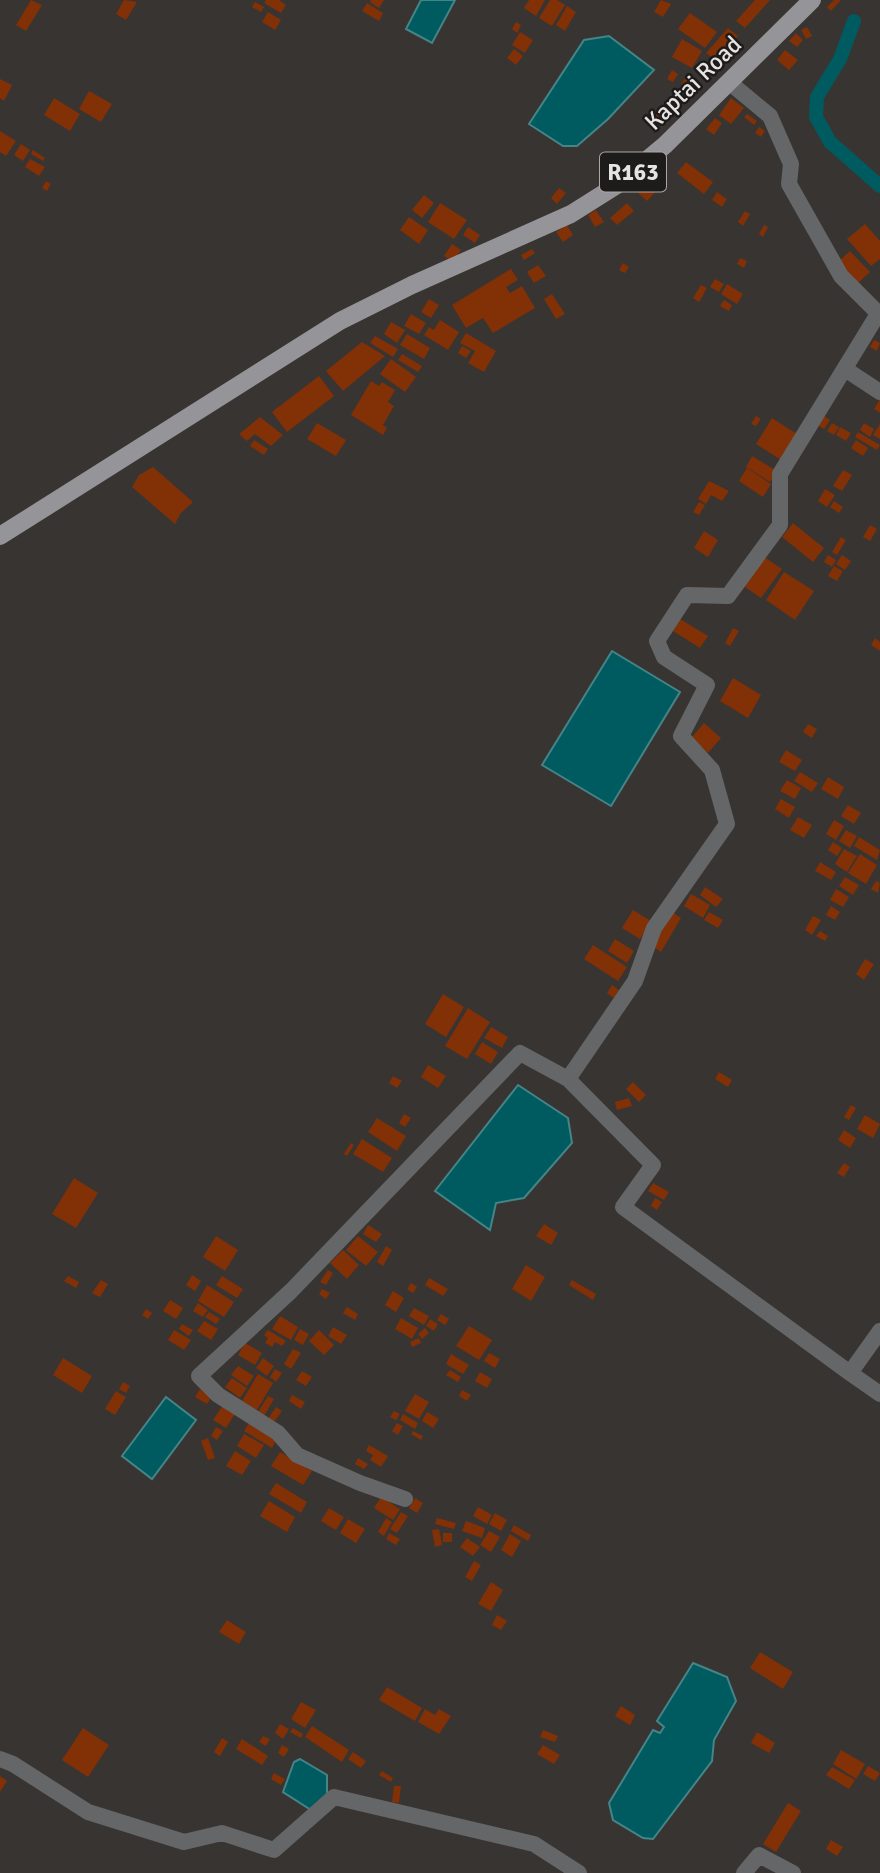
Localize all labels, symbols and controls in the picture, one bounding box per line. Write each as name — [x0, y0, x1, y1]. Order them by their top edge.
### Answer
street label: Kaptai Road — [638, 29, 748, 137]
road number: R163 — [600, 153, 666, 192]

